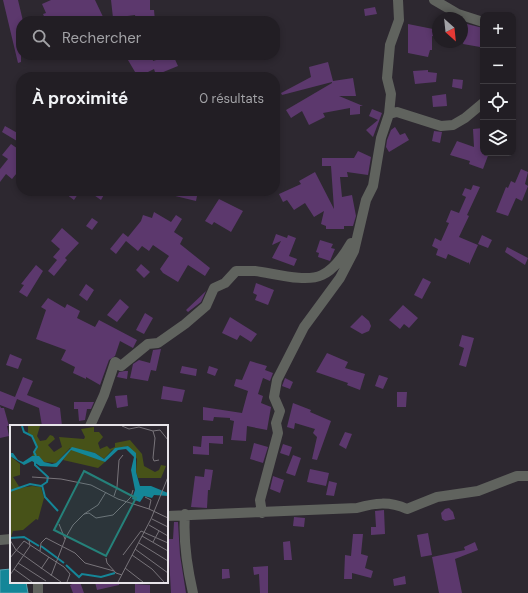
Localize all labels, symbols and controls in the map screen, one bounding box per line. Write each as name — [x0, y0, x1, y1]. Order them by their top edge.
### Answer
north arrow — [432, 12, 468, 48]
map controls — [480, 12, 516, 156]
button: + — [480, 12, 516, 48]
search box — [16, 16, 280, 60]
icon: search — [30, 27, 52, 49]
text: Rechercher — [62, 28, 141, 48]
button: − — [480, 48, 516, 84]
button: locate — [480, 84, 516, 120]
text: À proximité — [32, 87, 128, 109]
text: 0 résultats — [199, 90, 264, 107]
button: layers — [480, 120, 516, 156]
inset map — [10, 425, 168, 583]

